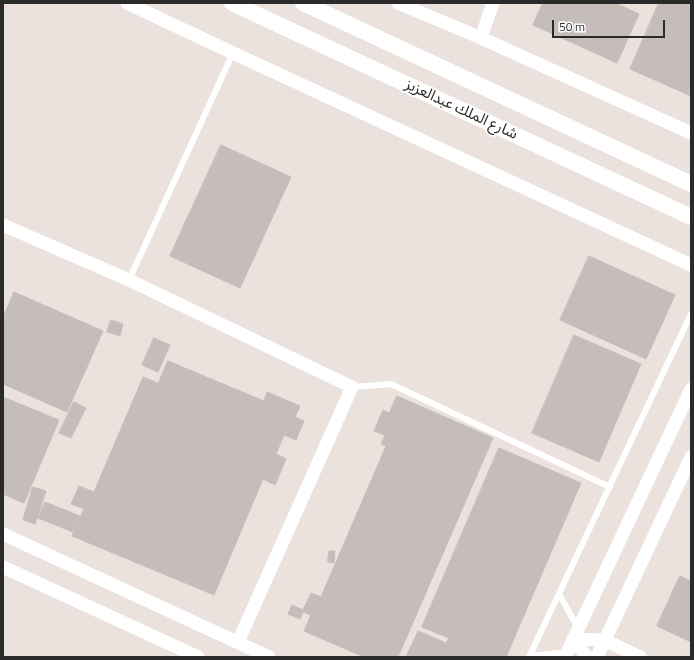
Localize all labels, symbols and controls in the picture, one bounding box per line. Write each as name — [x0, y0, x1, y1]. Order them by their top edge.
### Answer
scale bar — [554, 12, 667, 38]
text: 50 m — [559, 17, 585, 36]
street label: شارع الملك عبدالعزيز — [402, 76, 520, 144]

